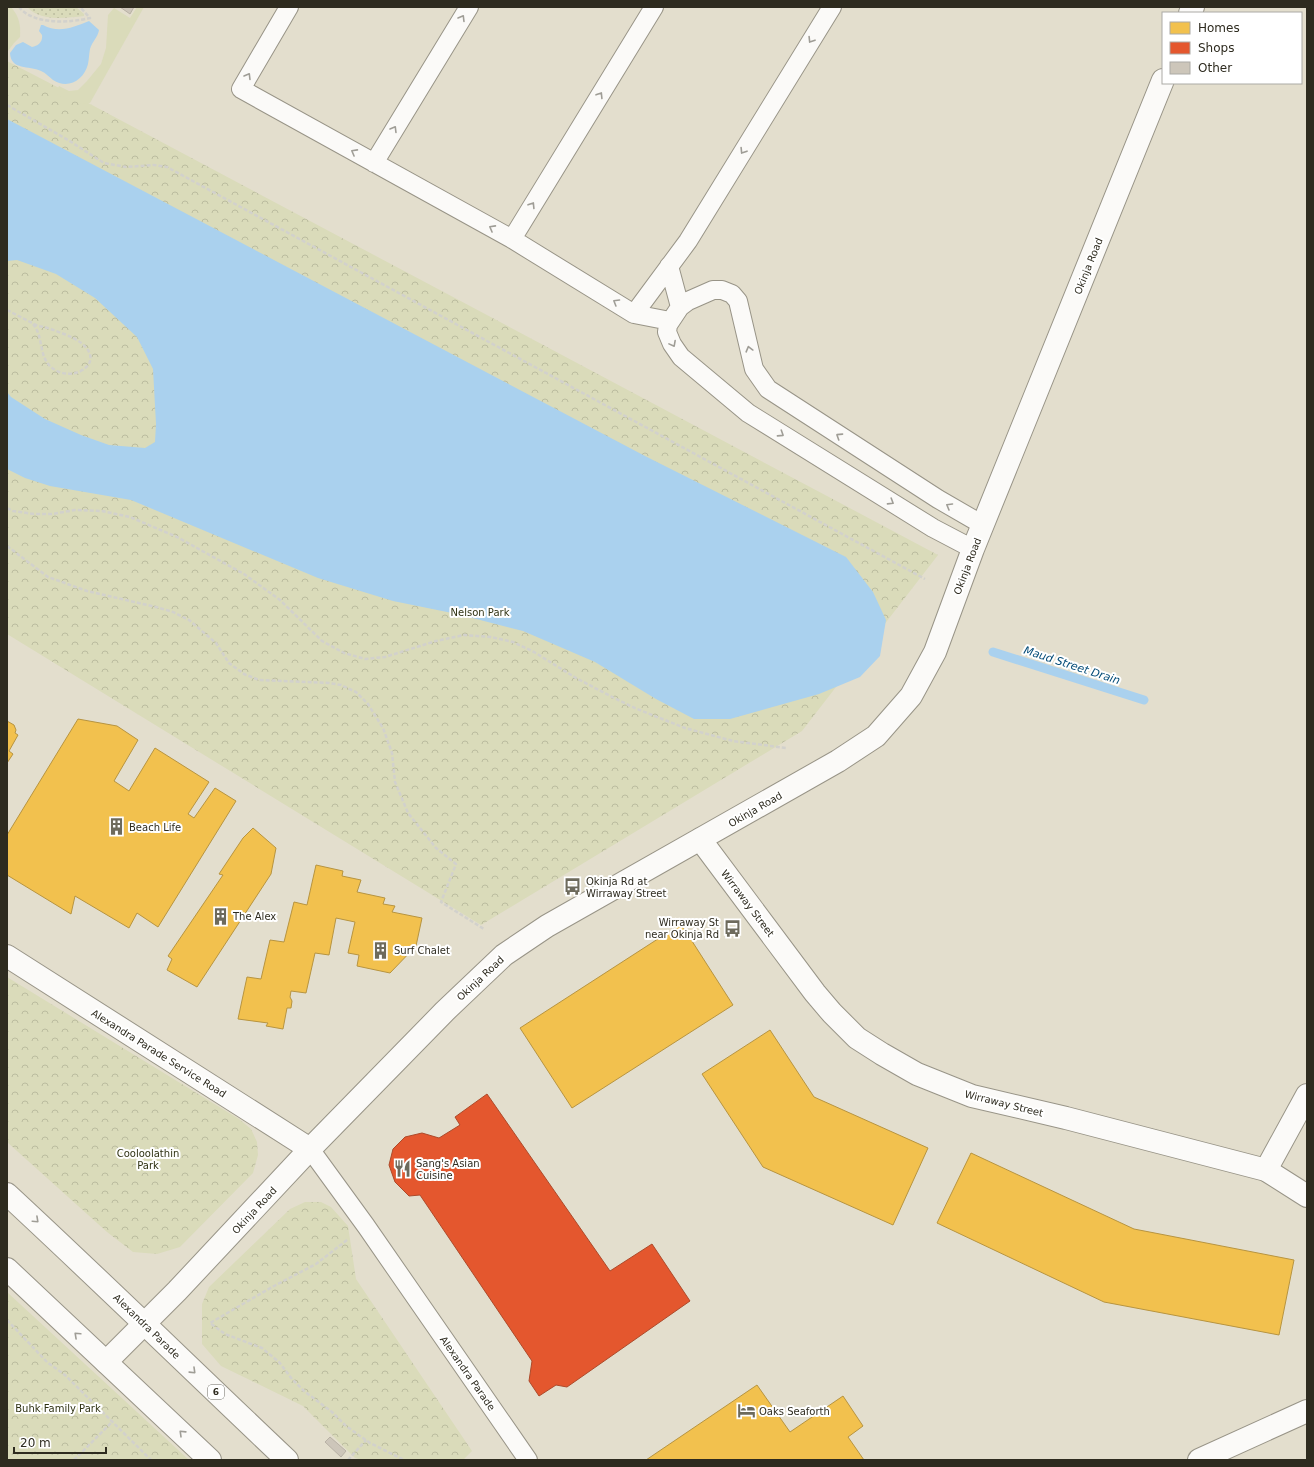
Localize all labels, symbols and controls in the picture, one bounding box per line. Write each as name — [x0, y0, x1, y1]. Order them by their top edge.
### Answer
legend — [1162, 12, 1302, 84]
one-way arrow — [457, 15, 465, 22]
text: Homes — [1198, 21, 1240, 35]
one-way arrow — [809, 36, 816, 43]
text: Shops — [1198, 41, 1234, 55]
text: Other — [1198, 61, 1232, 75]
one-way arrow — [243, 73, 251, 80]
one-way arrow — [596, 92, 603, 99]
one-way arrow — [389, 126, 397, 133]
one-way arrow — [741, 147, 748, 154]
one-way arrow — [351, 149, 358, 156]
one-way arrow — [528, 202, 535, 209]
one-way arrow — [489, 225, 496, 233]
street label: Okinja Road — [1072, 236, 1105, 296]
one-way arrow — [613, 299, 620, 307]
one-way arrow — [668, 340, 676, 347]
one-way arrow — [745, 346, 754, 353]
one-way arrow — [777, 429, 784, 437]
one-way arrow — [837, 434, 844, 441]
one-way arrow — [887, 498, 894, 505]
one-way arrow — [946, 503, 953, 510]
street label: Okinja Road — [952, 536, 983, 596]
park label: Nelson Park — [451, 607, 510, 618]
water label: Maud Street Drain — [1022, 644, 1122, 687]
street label: Okinja Road — [727, 790, 784, 829]
building icon: Beach Life — [106, 817, 126, 837]
place label: Beach Life — [129, 822, 181, 833]
street label: Wirraway Street — [719, 868, 776, 939]
place label: Okinja Rd at Wirraway Street — [586, 876, 666, 899]
bus stop icon: Okinja Rd at Wirraway Street — [563, 877, 583, 897]
building icon: The Alex — [210, 906, 230, 926]
place label: The Alex — [232, 911, 276, 922]
place label: Wirraway St near Okinja Rd — [645, 917, 719, 940]
bus stop icon: Wirraway St near Okinja Rd — [722, 918, 742, 938]
building icon: Surf Chalet — [371, 940, 391, 960]
place label: Surf Chalet — [394, 945, 450, 956]
street label: Okinja Road — [455, 954, 506, 1003]
street label: Alexandra Parade Service Road — [89, 1007, 228, 1100]
street label: Wirraway Street — [964, 1088, 1044, 1119]
park label: Cooloolathin Park — [117, 1148, 179, 1171]
place label: Sang's Asian Cuisine — [416, 1158, 480, 1181]
restaurant icon: Sang's Asian Cuisine — [393, 1159, 413, 1179]
street label: Okinja Road — [230, 1185, 279, 1236]
one-way arrow — [31, 1215, 38, 1222]
street label: Alexandra Parade — [111, 1292, 182, 1361]
one-way arrow — [74, 1333, 82, 1340]
street label: Alexandra Parade — [438, 1334, 497, 1413]
one-way arrow — [188, 1366, 196, 1374]
road number: 6 — [208, 1385, 224, 1399]
hotel icon: Oaks Seaforth — [736, 1401, 756, 1421]
park label: Buhk Family Park — [15, 1403, 101, 1414]
place label: Oaks Seaforth — [759, 1406, 830, 1417]
scale bar — [14, 1429, 106, 1455]
one-way arrow — [179, 1430, 187, 1438]
text: 20 m — [20, 1436, 51, 1450]

